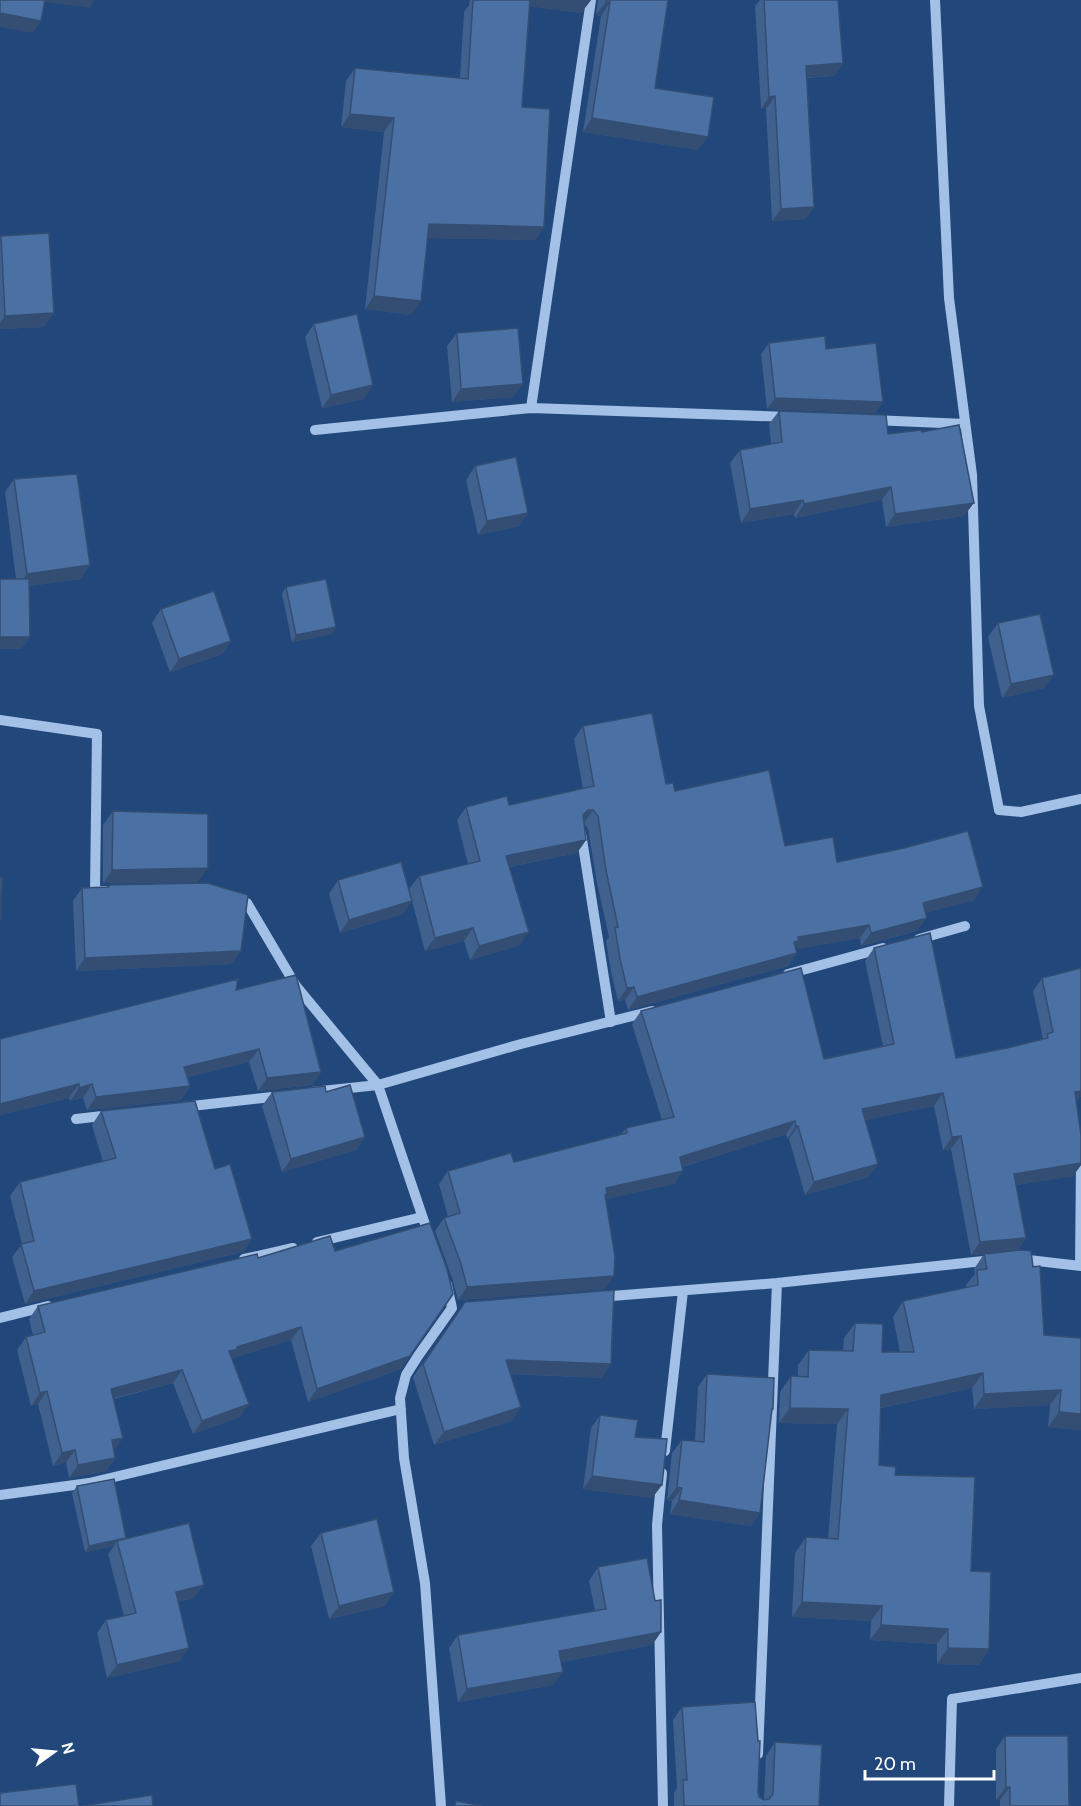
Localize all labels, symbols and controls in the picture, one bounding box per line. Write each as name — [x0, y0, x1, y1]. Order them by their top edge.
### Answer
north arrow — [24, 1722, 84, 1782]
text: N — [57, 1740, 79, 1756]
scale bar — [865, 1743, 994, 1781]
text: 20 m — [874, 1753, 916, 1775]

